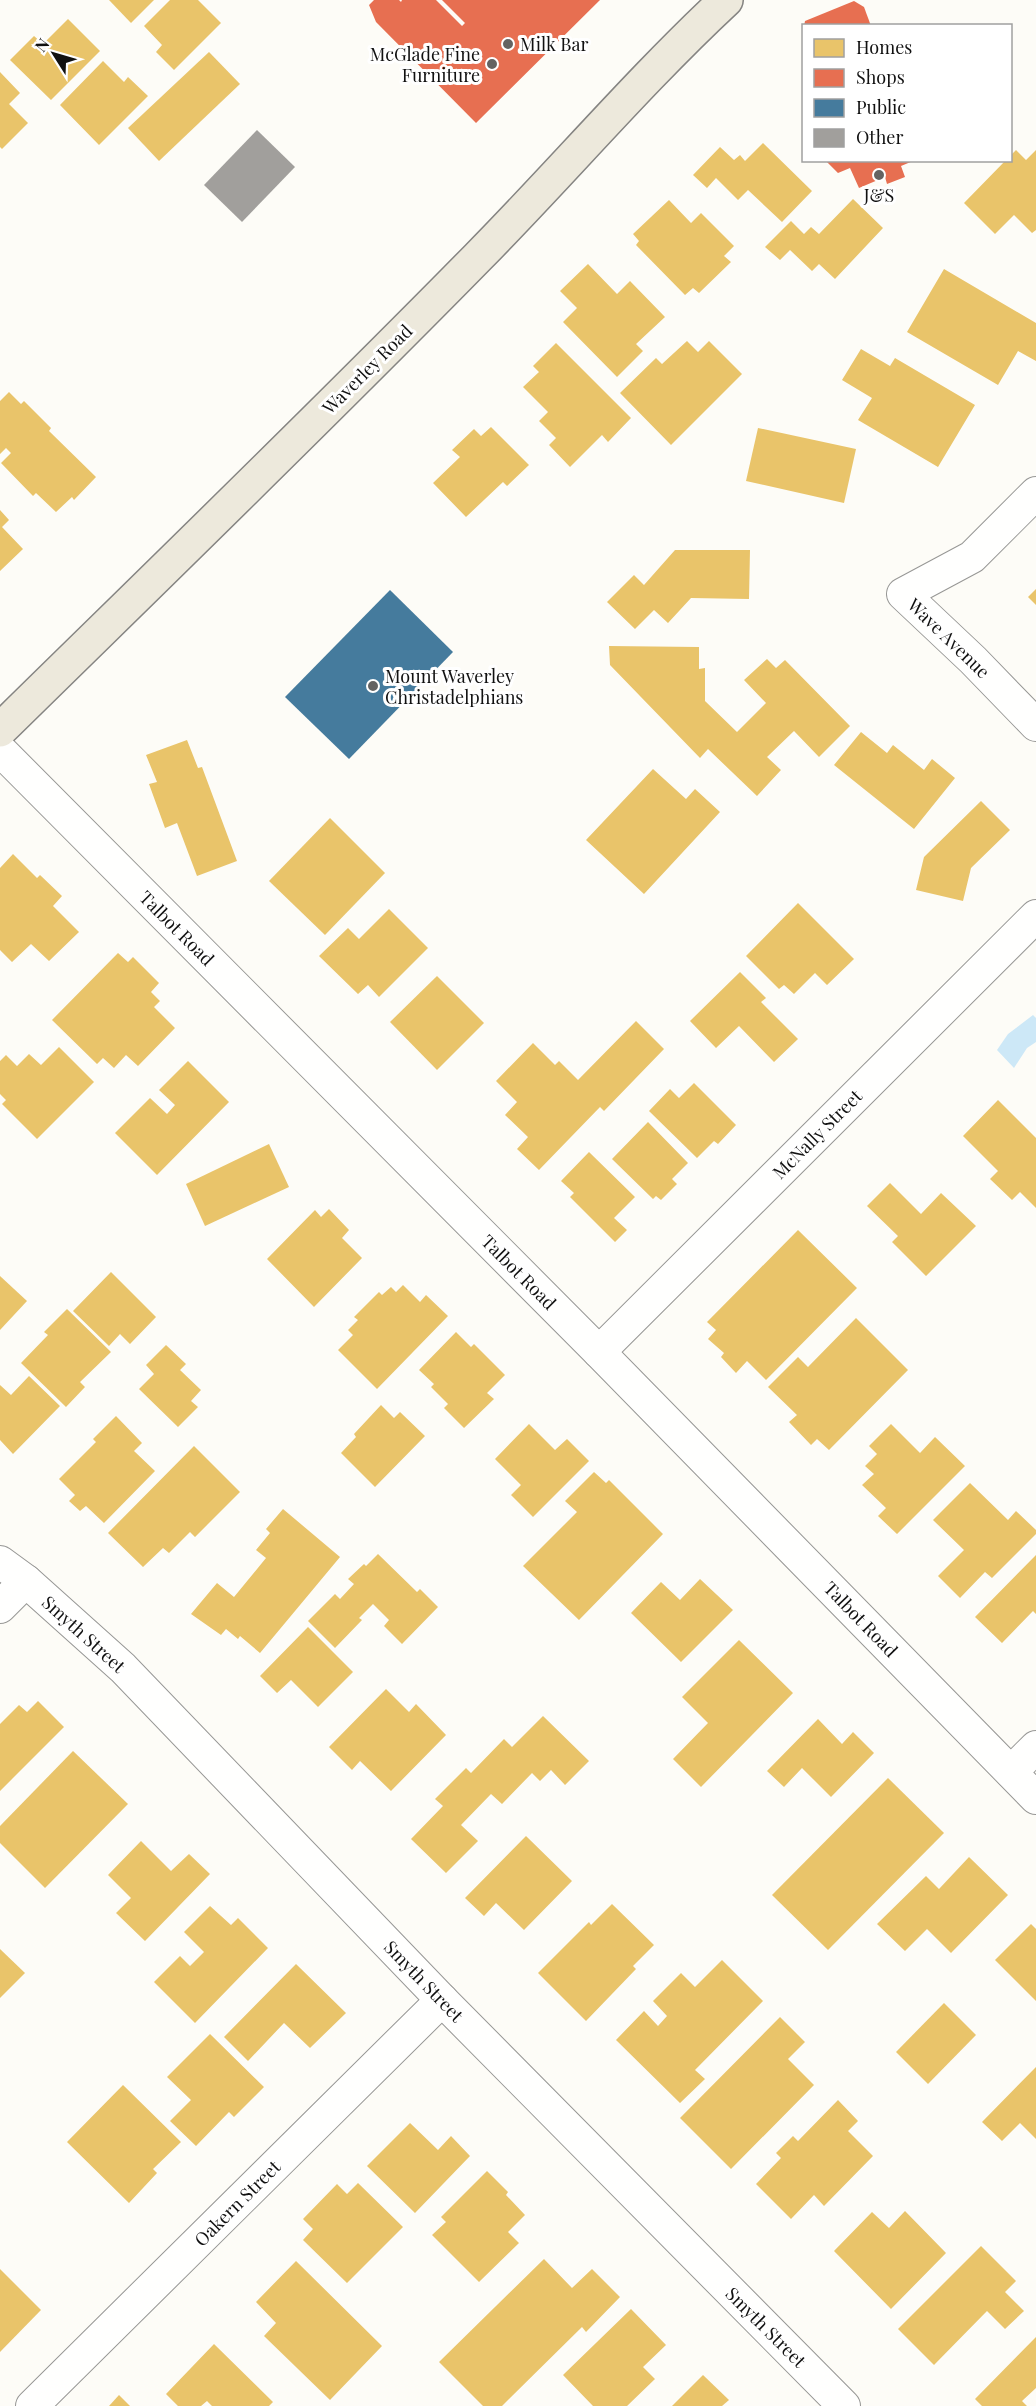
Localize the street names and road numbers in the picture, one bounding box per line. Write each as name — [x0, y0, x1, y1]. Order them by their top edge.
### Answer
street label: Waverley Road — [316, 319, 417, 420]
street label: Wave Avenue — [902, 592, 995, 683]
street label: Talbot Road — [134, 885, 220, 971]
street label: McNally Street — [767, 1084, 867, 1184]
street label: Talbot Road — [476, 1229, 562, 1315]
street label: Talbot Road — [819, 1576, 904, 1662]
street label: Smyth Street — [37, 1590, 131, 1678]
street label: Smyth Street — [379, 1935, 469, 2027]
street label: Oakern Street — [189, 2154, 286, 2251]
street label: Smyth Street — [721, 2282, 812, 2373]

